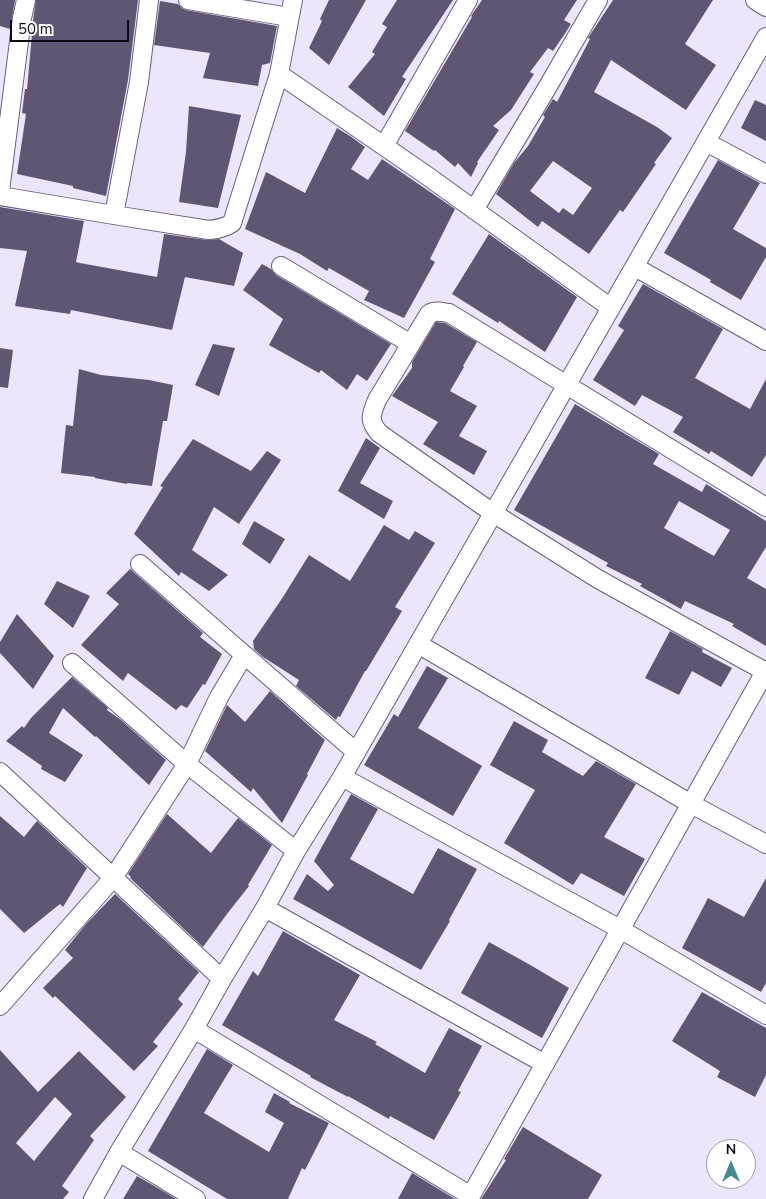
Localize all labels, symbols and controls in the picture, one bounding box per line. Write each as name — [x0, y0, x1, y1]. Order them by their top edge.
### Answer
scale bar — [12, 10, 131, 42]
text: 50 m — [18, 19, 53, 39]
north arrow — [706, 1139, 756, 1189]
text: N — [726, 1140, 736, 1159]

